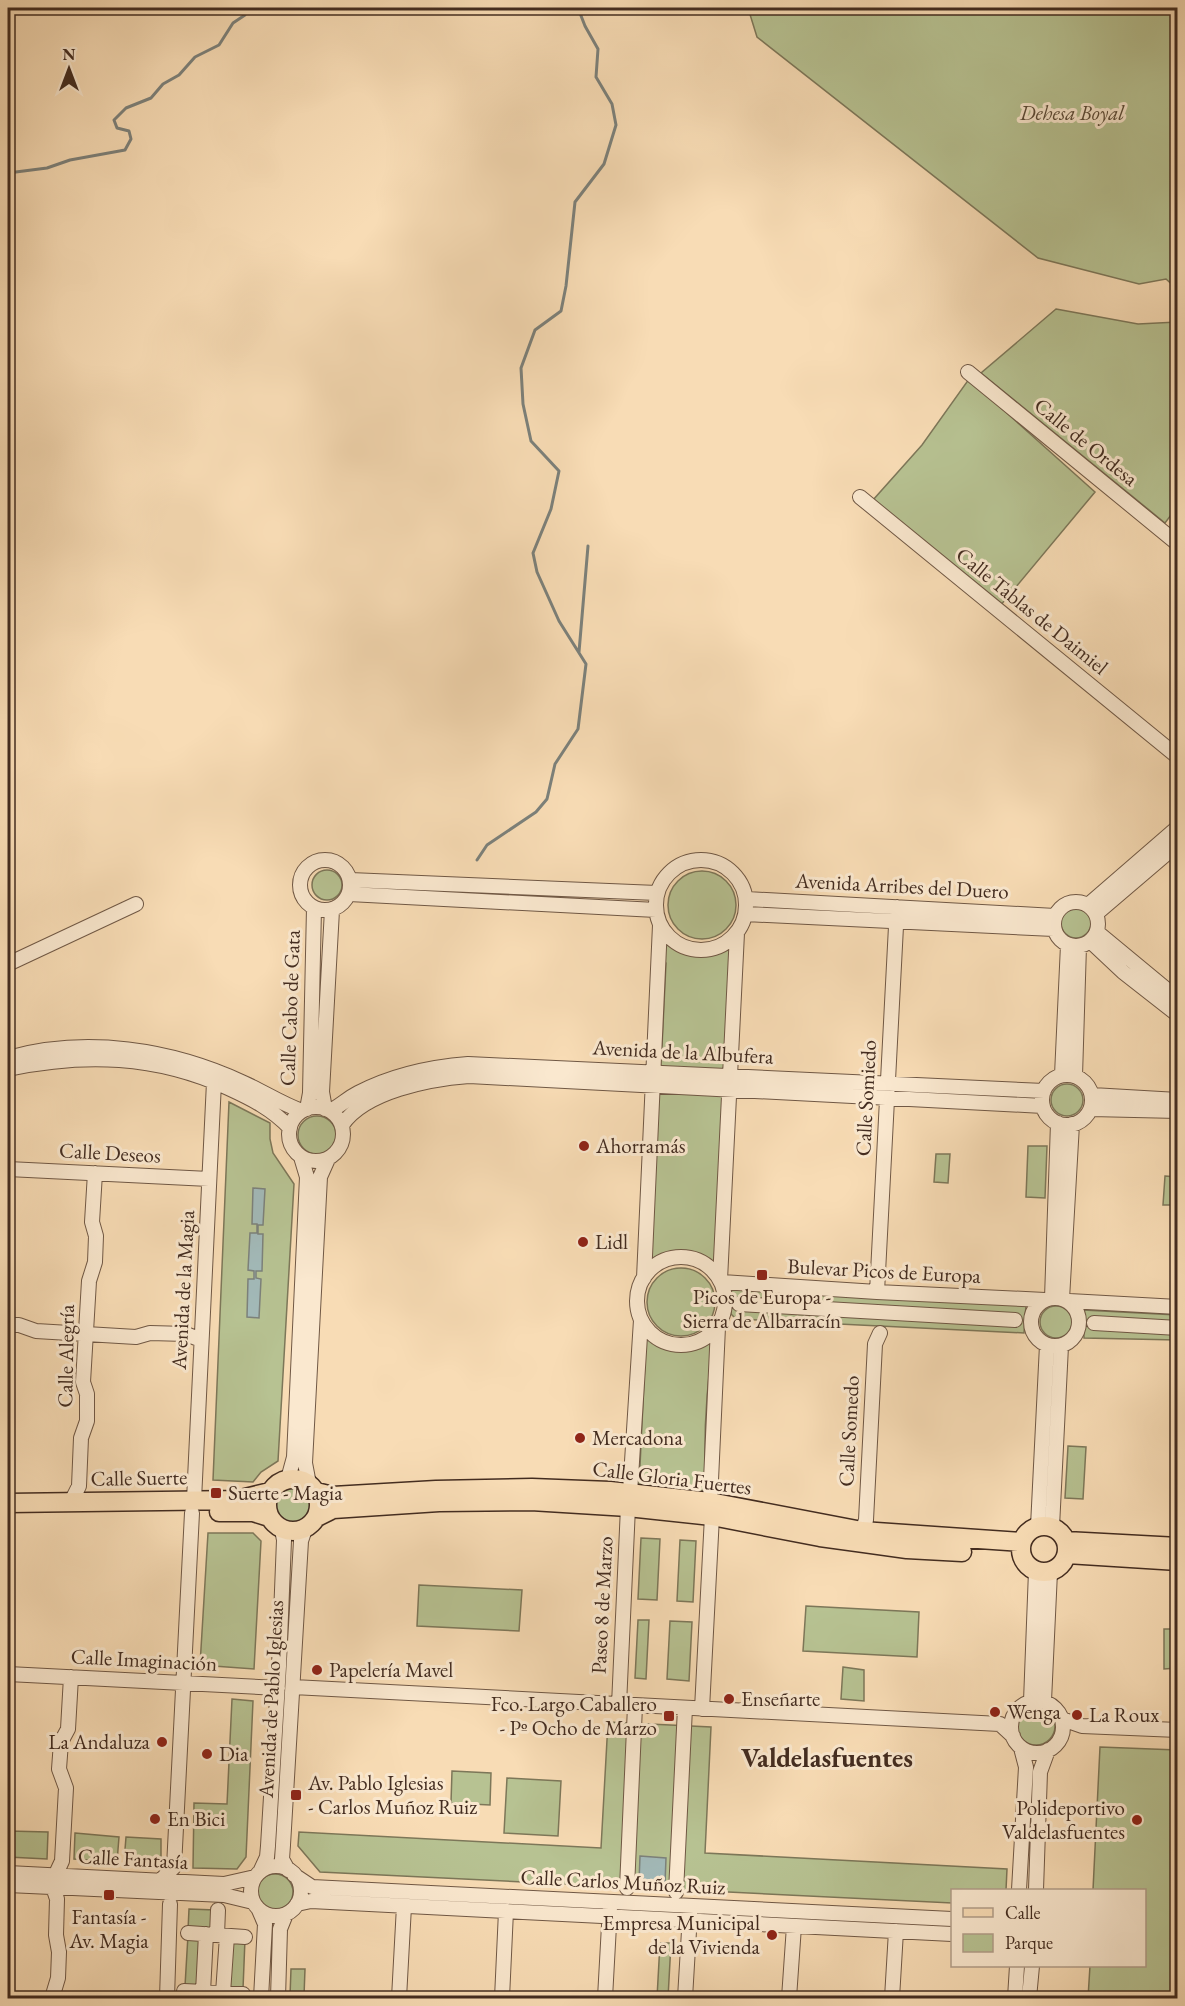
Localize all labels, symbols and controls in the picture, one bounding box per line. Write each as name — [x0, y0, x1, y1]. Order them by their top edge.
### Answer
north arrow — [39, 39, 99, 99]
text: N — [63, 44, 76, 65]
park label: Dehesa Boyal — [1019, 99, 1125, 126]
street label: Calle de Ordesa — [1029, 392, 1144, 492]
street label: Calle Tablas de Daimiel — [951, 541, 1114, 680]
street label: Avenida Arribes del Duero — [794, 866, 1009, 905]
street label: Calle Cabo de Gata — [273, 929, 306, 1086]
street label: Avenida de la Albufera — [591, 1033, 775, 1070]
street label: Calle Somiedo — [849, 1039, 882, 1157]
place label: Ahorramás — [595, 1132, 686, 1159]
street label: Calle Deseos — [59, 1136, 162, 1169]
marker: Ahorramás — [577, 1139, 591, 1153]
street label: Avenida de la Magia — [165, 1209, 200, 1371]
place label: Lidl — [595, 1228, 628, 1255]
marker: Lidl — [576, 1235, 590, 1249]
street label: Bulevar Picos de Europa — [787, 1252, 982, 1289]
marker: Picos de Europa - Sierra de Albarracín — [755, 1268, 769, 1282]
place label: Picos de Europa - Sierra de Albarracín — [683, 1283, 841, 1334]
street label: Calle Alegría — [51, 1304, 80, 1408]
street label: Calle Somedo — [832, 1375, 865, 1487]
place label: Mercadona — [592, 1424, 683, 1451]
marker: Mercadona — [573, 1431, 587, 1445]
street label: Calle Gloria Fuertes — [591, 1454, 753, 1501]
street label: Calle Suerte — [90, 1463, 188, 1492]
place label: Suerte - Magia — [228, 1479, 343, 1506]
marker: Suerte - Magia — [209, 1486, 223, 1500]
street label: Paseo 8 de Marzo — [584, 1535, 619, 1674]
street label: Avenida de Pablo Iglesias — [252, 1599, 289, 1800]
street label: Calle Imaginación — [70, 1642, 218, 1677]
place label: Papelería Mavel — [329, 1656, 453, 1683]
marker: Papelería Mavel — [310, 1663, 324, 1677]
place label: Enseñarte — [741, 1685, 820, 1712]
place label: Fco. Largo Caballero - Pº Ocho de Marzo — [491, 1690, 657, 1741]
marker: Enseñarte — [722, 1692, 736, 1706]
place label: Wenga — [1007, 1698, 1062, 1725]
place label: La Roux — [1089, 1701, 1159, 1728]
marker: Wenga — [988, 1705, 1002, 1719]
marker: La Roux — [1070, 1708, 1084, 1722]
marker: Fco. Largo Caballero - Pº Ocho de Marzo — [662, 1709, 676, 1723]
place label: La Andaluza — [48, 1728, 151, 1755]
marker: La Andaluza — [155, 1735, 169, 1749]
place label: Dia — [219, 1740, 249, 1767]
district label: Valdelasfuentes — [741, 1740, 913, 1775]
marker: Dia — [200, 1747, 214, 1761]
place label: Av. Pablo Iglesias - Carlos Muñoz Ruiz — [307, 1769, 477, 1820]
marker: Av. Pablo Iglesias - Carlos Muñoz Ruiz — [289, 1788, 303, 1802]
place label: Polideportivo Valdelasfuentes — [1002, 1794, 1125, 1845]
place label: En Bici — [167, 1805, 225, 1832]
marker: En Bici — [148, 1812, 162, 1826]
marker: Polideportivo Valdelasfuentes — [1130, 1813, 1144, 1827]
street label: Calle Fantasía — [77, 1842, 190, 1875]
street label: Calle Carlos Muñoz Ruiz — [520, 1863, 726, 1900]
marker: Fantasía - Av. Magia — [102, 1888, 116, 1902]
legend — [951, 1889, 1146, 1967]
text: Calle — [1005, 1901, 1041, 1924]
place label: Fantasía - Av. Magia — [68, 1903, 149, 1954]
place label: Empresa Municipal de la Vivienda — [603, 1909, 761, 1960]
marker: Empresa Municipal de la Vivienda — [765, 1928, 779, 1942]
text: Parque — [1005, 1931, 1053, 1954]

